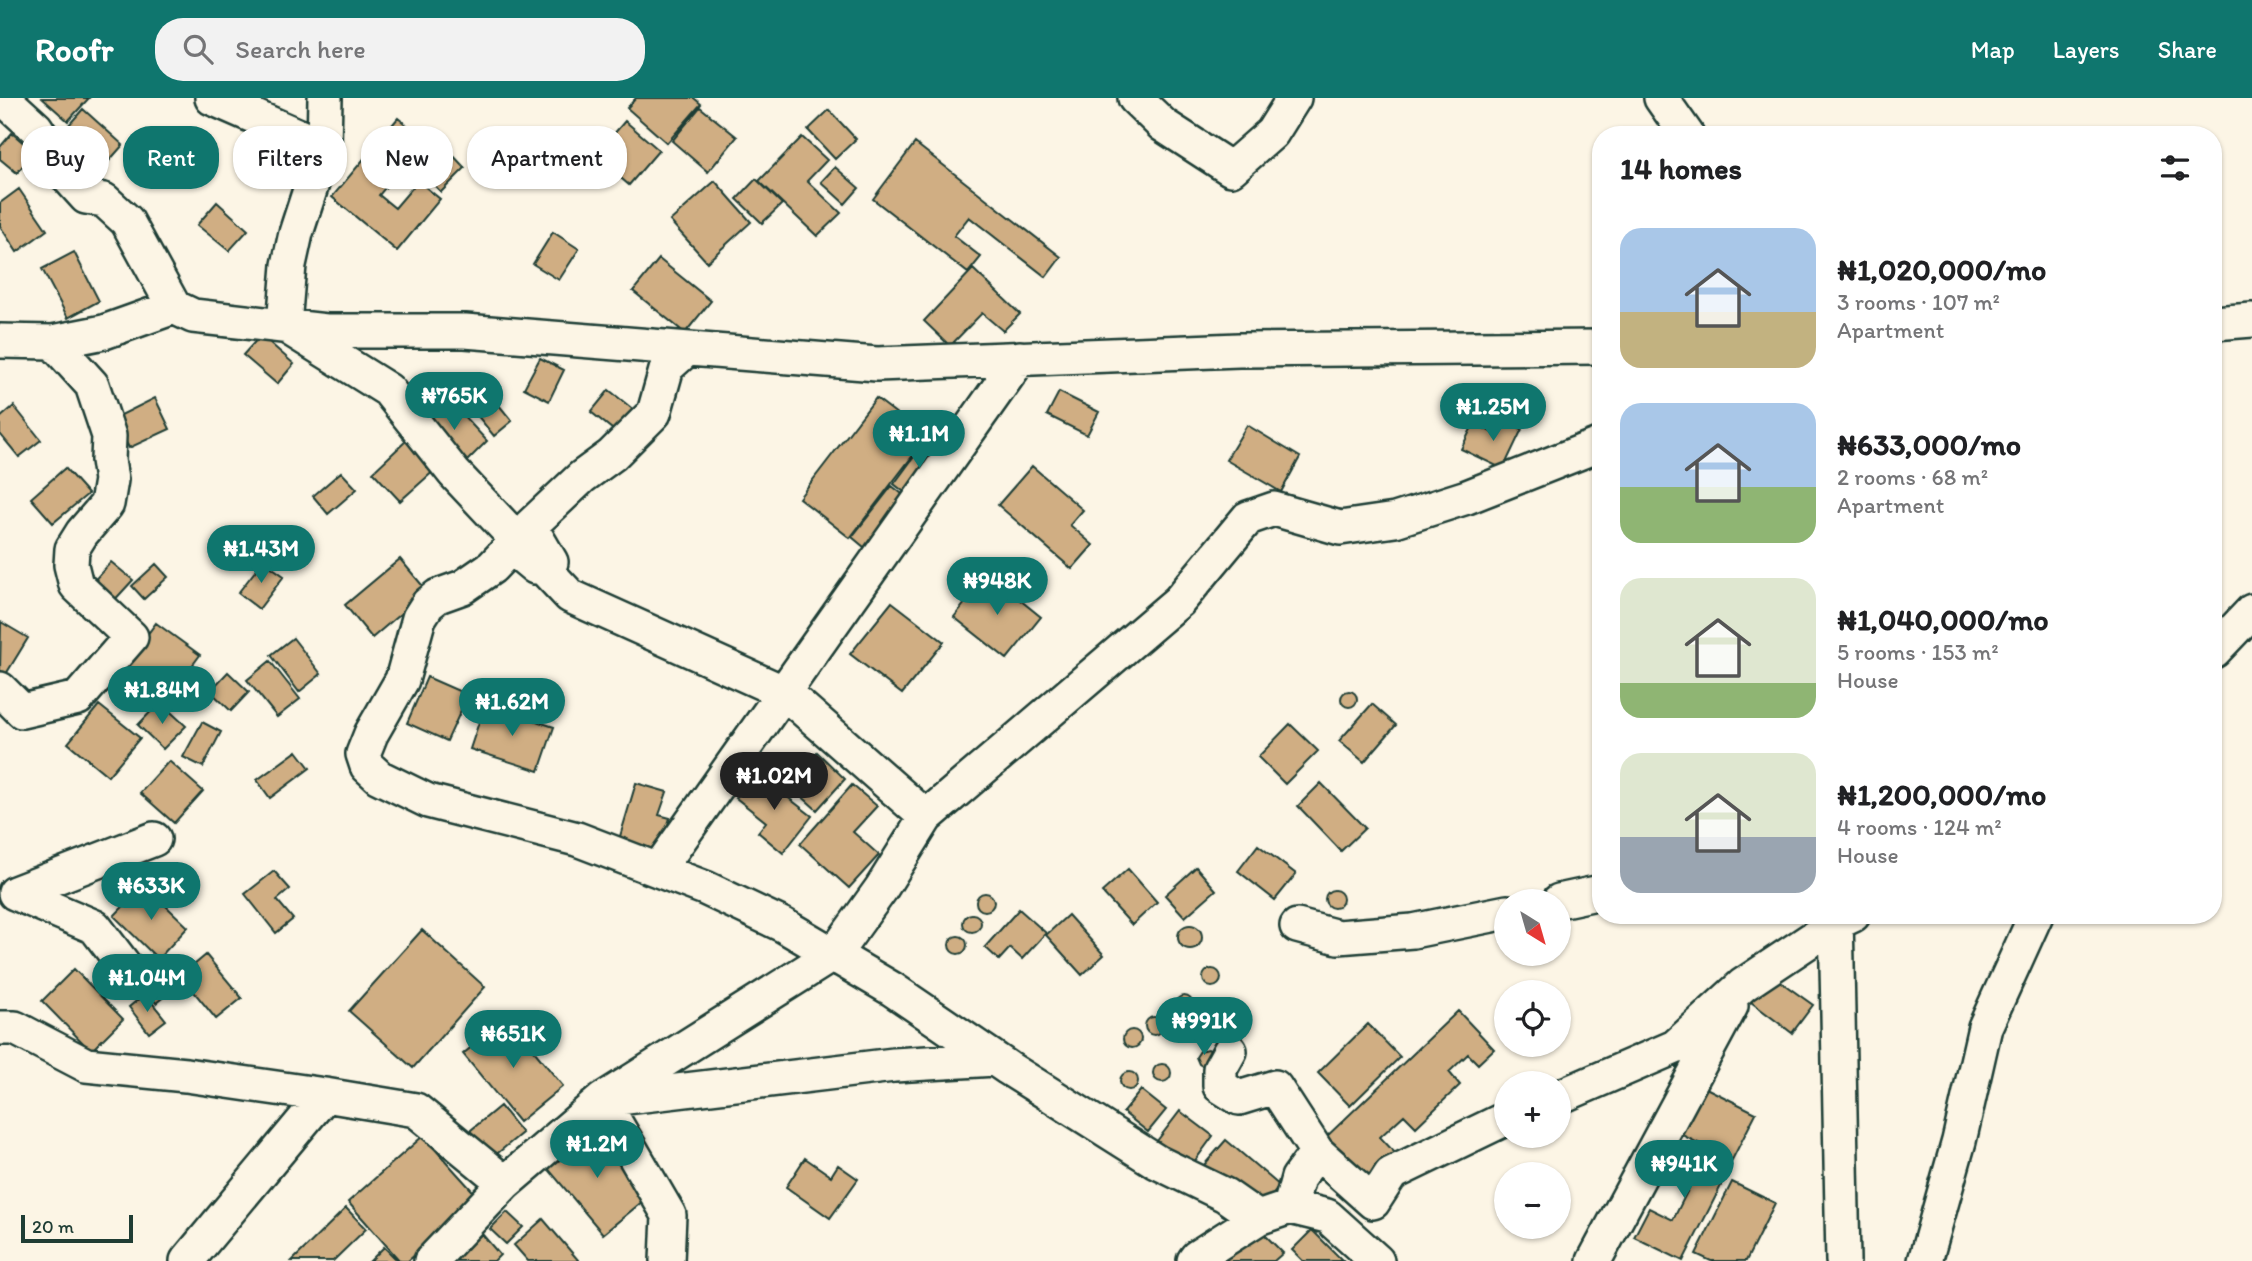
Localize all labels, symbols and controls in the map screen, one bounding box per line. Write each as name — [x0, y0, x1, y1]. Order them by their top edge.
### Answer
search box — [155, 18, 645, 81]
text: Roofr — [35, 30, 113, 69]
icon: search — [179, 30, 217, 68]
text: Search here — [235, 33, 366, 65]
text: Map — [1971, 35, 2015, 64]
text: Layers — [2053, 35, 2120, 64]
text: Share — [2158, 35, 2217, 64]
chip: Buy — [21, 126, 109, 189]
chip: Rent — [123, 126, 219, 189]
chip: Filters — [233, 126, 347, 189]
chip: New — [361, 126, 453, 189]
chip: Apartment — [467, 126, 627, 189]
icon: filters — [2156, 149, 2194, 187]
text: 14 homes — [1620, 150, 1742, 187]
text: ₦1,020,000/mo — [1837, 251, 2046, 288]
icon: home — [1676, 256, 1760, 340]
text: 3 rooms · 107 m² — [1837, 288, 2000, 316]
text: Apartment — [1837, 316, 1944, 344]
pin: ₦765K — [405, 372, 503, 432]
text: ₦765K — [421, 381, 487, 409]
pin: ₦1.25M — [1436, 384, 1550, 443]
text: ₦1.25M — [1456, 392, 1530, 420]
pin: ₦1.1M — [870, 410, 968, 470]
text: ₦1.1M — [889, 419, 949, 447]
text: ₦633,000/mo — [1837, 426, 2021, 463]
icon: home — [1676, 431, 1760, 515]
text: 2 rooms · 68 m² — [1837, 463, 1988, 491]
text: Apartment — [1837, 491, 1944, 519]
pin: ₦1.43M — [204, 526, 318, 585]
text: ₦1.43M — [223, 534, 299, 562]
pin: ₦948K — [948, 558, 1046, 617]
text: ₦948K — [963, 566, 1031, 594]
text: ₦1,040,000/mo — [1837, 601, 2049, 638]
icon: home — [1676, 606, 1760, 690]
text: 5 rooms · 153 m² — [1837, 638, 1999, 666]
pin: ₦1.84M — [105, 666, 219, 726]
text: House — [1837, 666, 1899, 694]
text: ₦1.84M — [124, 675, 200, 703]
pin: ₦1.62M — [455, 678, 569, 738]
text: ₦1.62M — [475, 687, 549, 715]
pin: ₦1.02M — [717, 752, 831, 812]
text: ₦1.02M — [736, 761, 812, 789]
text: ₦1,200,000/mo — [1837, 776, 2046, 813]
icon: home — [1676, 781, 1760, 865]
text: 4 rooms · 124 m² — [1837, 813, 2002, 841]
text: House — [1837, 841, 1899, 869]
pin: ₦633K — [102, 862, 200, 922]
text: ₦633K — [117, 871, 185, 899]
north arrow — [1494, 889, 1572, 966]
map controls — [1494, 889, 1571, 1239]
pin: ₦1.04M — [90, 954, 204, 1014]
text: ₦1.04M — [108, 963, 186, 991]
button: locate — [1494, 980, 1571, 1057]
pin: ₦991K — [1155, 998, 1253, 1057]
text: ₦991K — [1172, 1006, 1236, 1034]
pin: ₦651K — [464, 1010, 562, 1070]
text: ₦651K — [481, 1019, 545, 1047]
button: + — [1494, 1071, 1571, 1148]
pin: ₦1.2M — [548, 1121, 646, 1180]
text: ₦1.2M — [566, 1129, 628, 1157]
pin: ₦941K — [1635, 1140, 1733, 1200]
text: ₦941K — [1651, 1149, 1717, 1177]
button: − — [1494, 1162, 1571, 1239]
scale bar — [21, 1212, 133, 1244]
text: 20 m — [32, 1215, 74, 1238]

